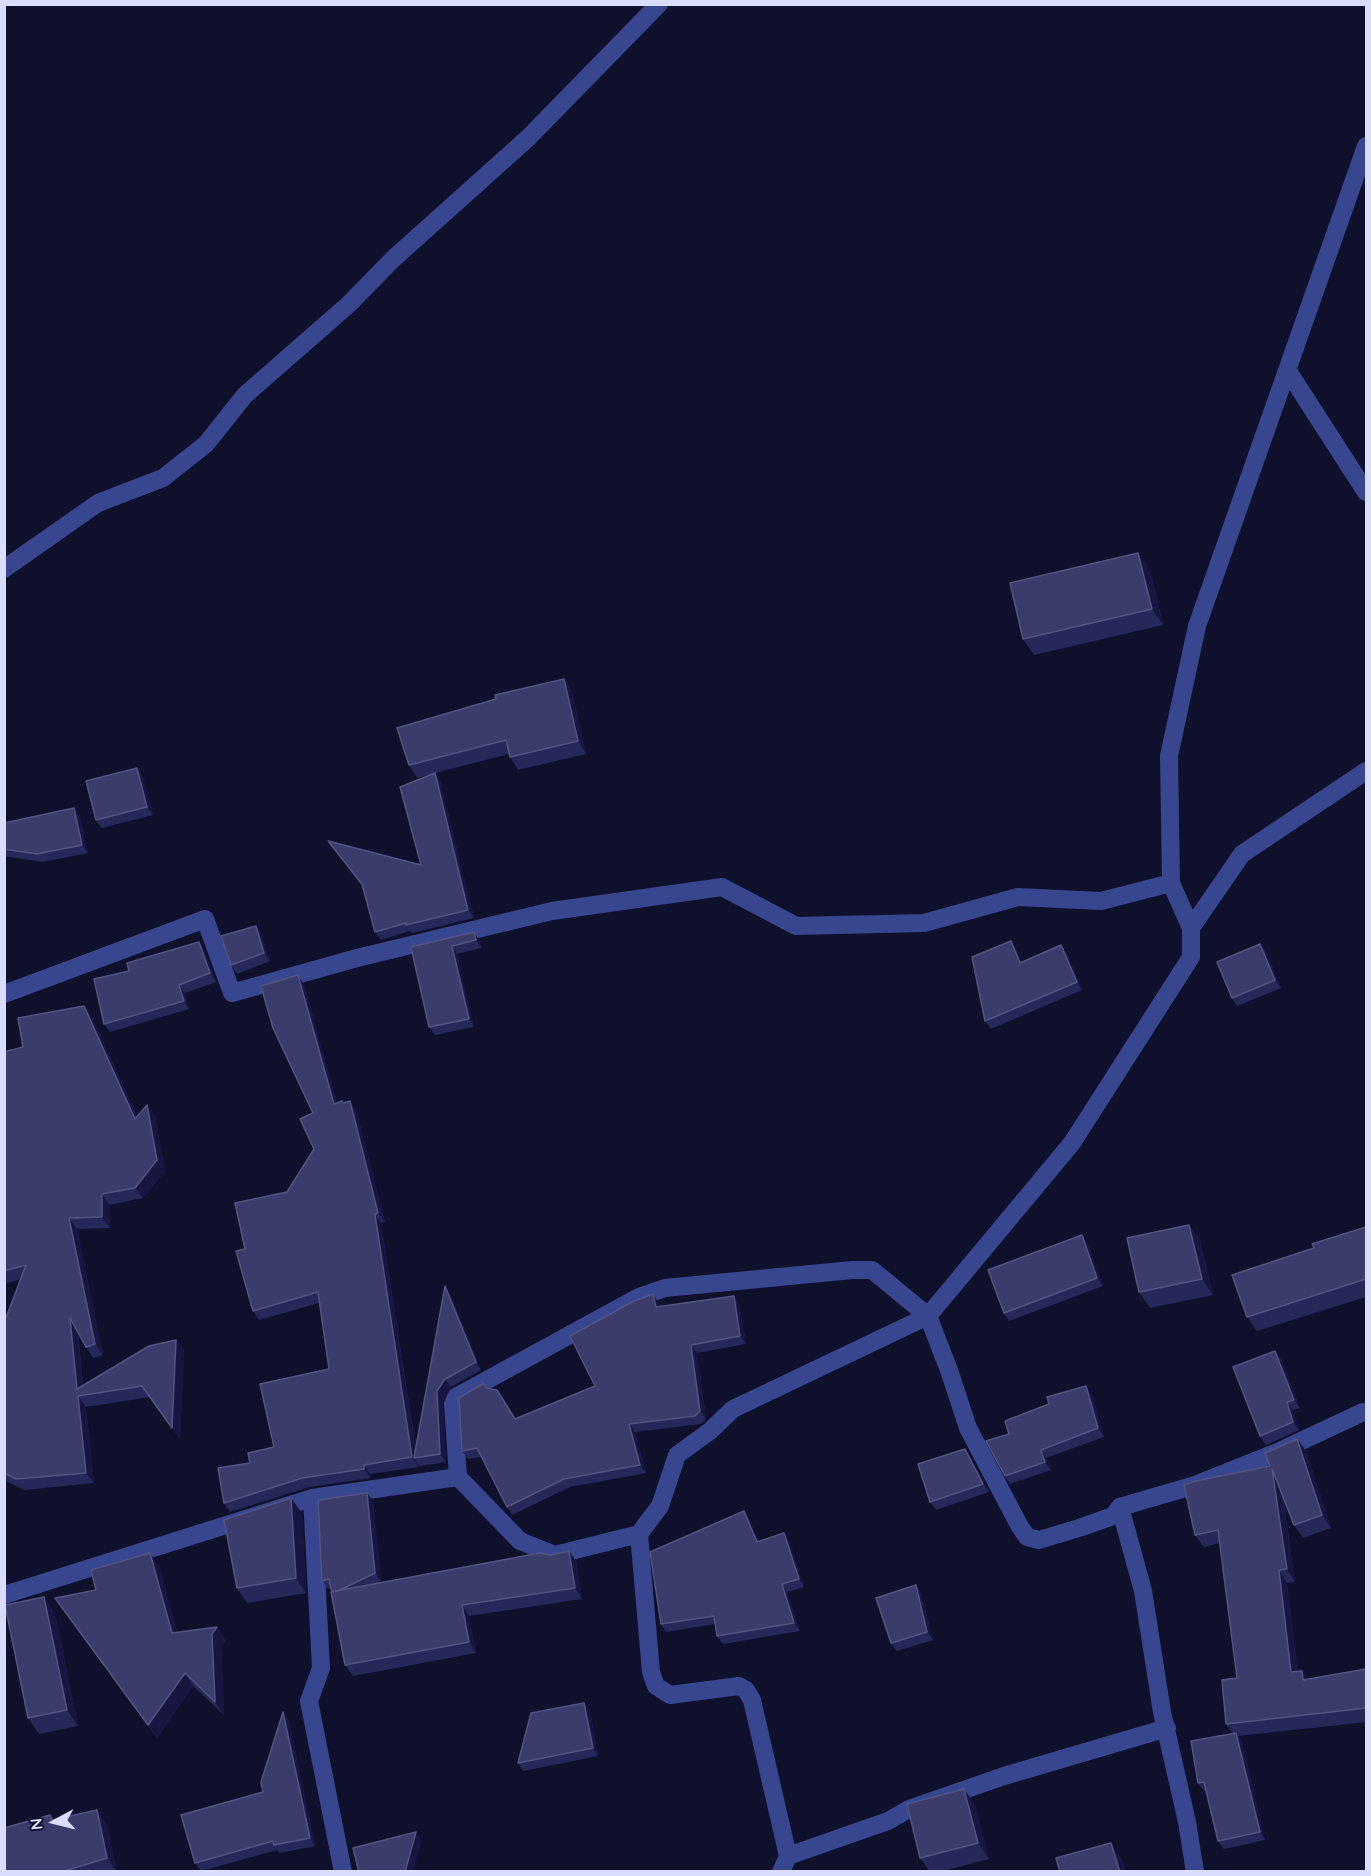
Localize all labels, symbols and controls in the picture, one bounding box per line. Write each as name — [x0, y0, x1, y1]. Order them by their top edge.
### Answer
north arrow — [24, 1792, 84, 1852]
text: N — [25, 1817, 47, 1831]

